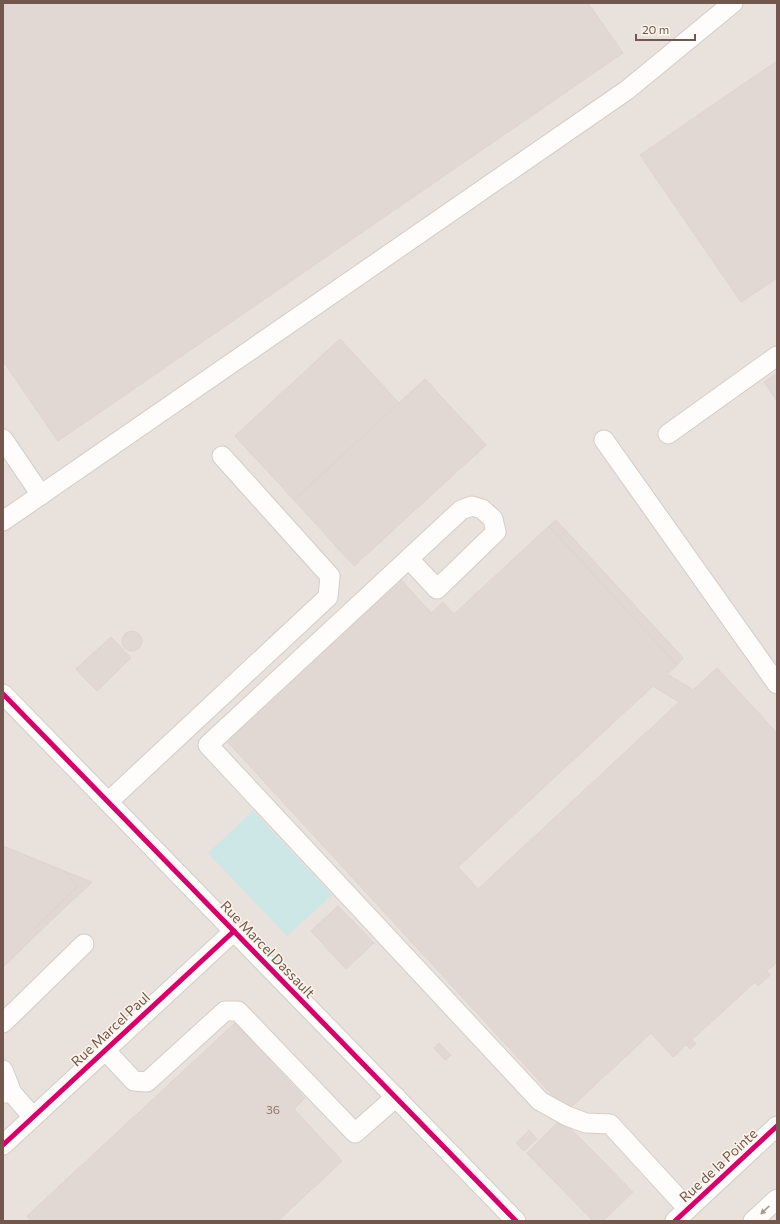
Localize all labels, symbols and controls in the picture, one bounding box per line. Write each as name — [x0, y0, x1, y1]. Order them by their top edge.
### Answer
scale bar — [636, 16, 695, 42]
text: 20 m — [642, 22, 669, 36]
street label: Rue Marcel Dassault — [217, 897, 319, 1001]
street label: Rue Marcel Paul — [67, 988, 153, 1070]
house number: 36 — [266, 1102, 280, 1116]
street label: Rue de la Pointe — [675, 1125, 761, 1205]
one-way arrow — [760, 1205, 770, 1215]

